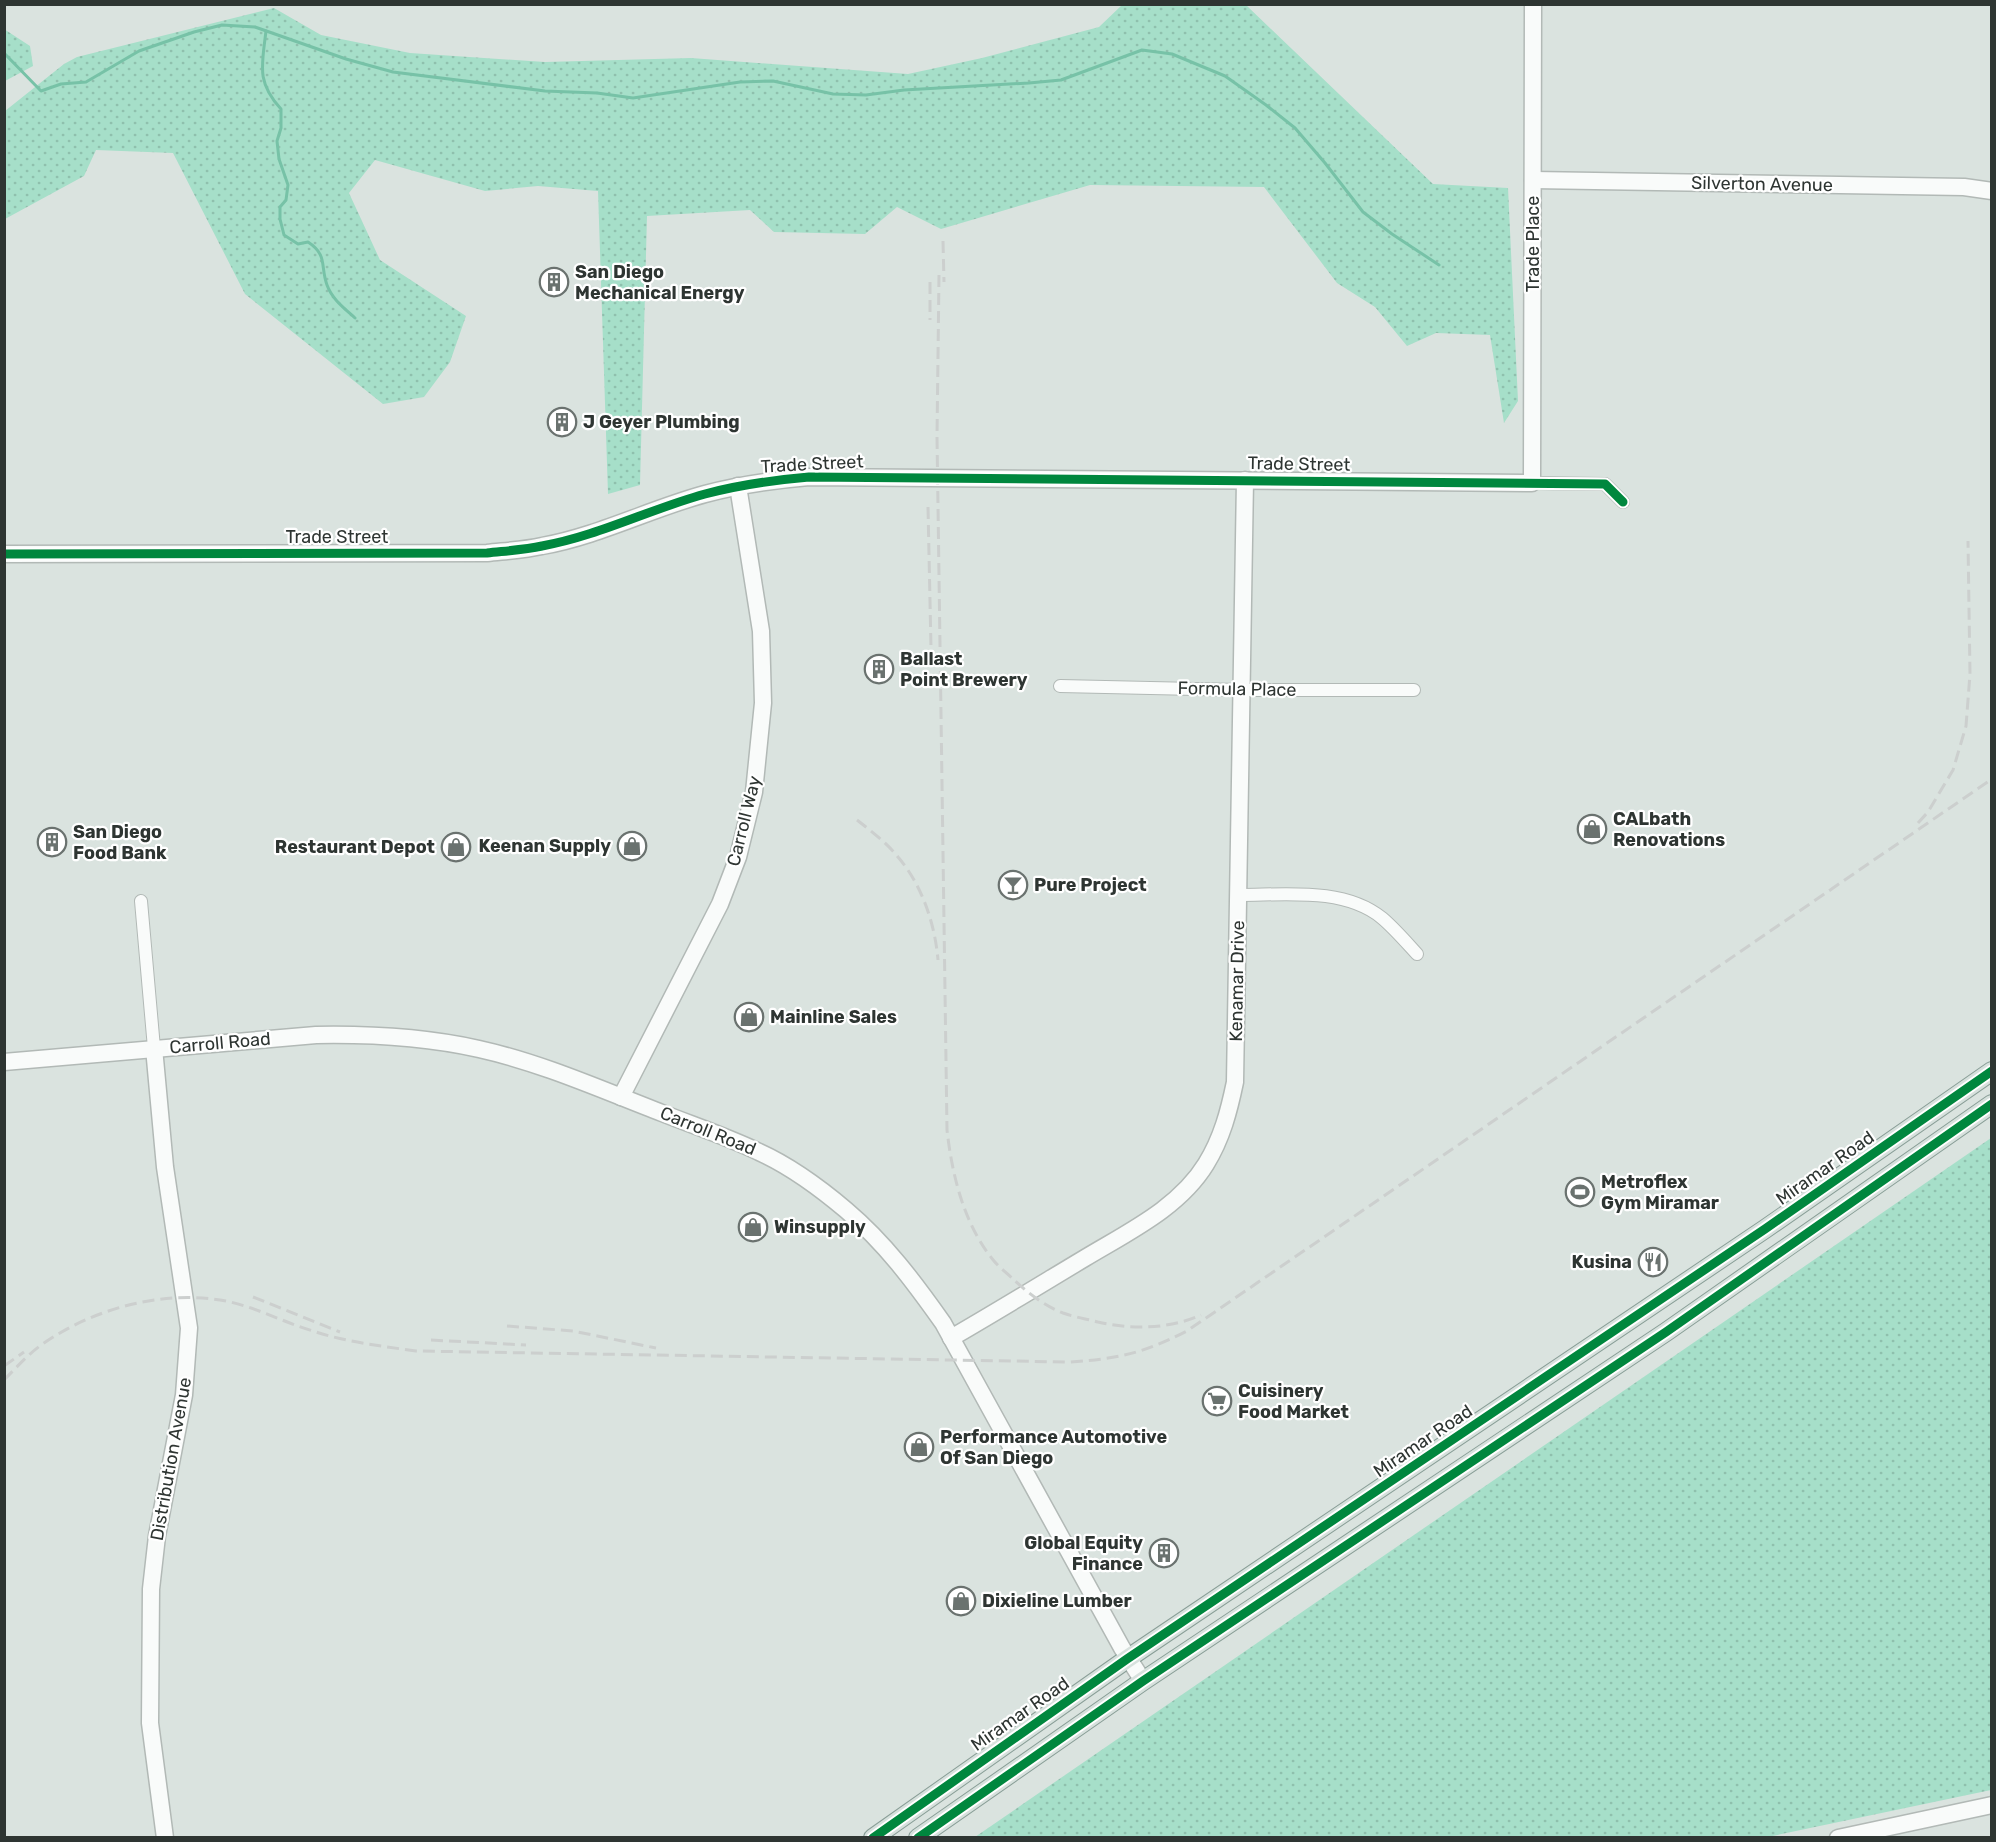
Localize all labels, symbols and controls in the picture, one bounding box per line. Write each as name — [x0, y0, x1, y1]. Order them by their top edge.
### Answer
street label: Silverton Avenue — [1691, 172, 1833, 196]
street label: Trade Place — [1522, 196, 1544, 292]
place label: San Diego Mechanical Energy — [575, 261, 745, 304]
building icon: San Diego Mechanical Energy — [538, 266, 570, 298]
building icon: J Geyer Plumbing — [546, 406, 578, 438]
place label: J Geyer Plumbing — [583, 411, 740, 433]
street label: Trade Street — [760, 450, 864, 478]
street label: Trade Street — [1247, 452, 1351, 476]
street label: Trade Street — [286, 526, 388, 548]
place label: Ballast Point Brewery — [900, 648, 1028, 691]
building icon: Ballast Point Brewery — [863, 653, 895, 685]
street label: Formula Place — [1177, 677, 1297, 701]
street label: Carroll Way — [722, 773, 766, 868]
place label: CALbath Renovations — [1613, 808, 1725, 851]
shop icon: CALbath Renovations — [1576, 813, 1608, 845]
place label: San Diego Food Bank — [73, 821, 167, 864]
building icon: San Diego Food Bank — [36, 826, 68, 858]
shop icon: Keenan Supply — [616, 830, 648, 862]
shop icon: Restaurant Depot — [440, 831, 472, 863]
place label: Keenan Supply — [479, 835, 611, 857]
place label: Restaurant Depot — [275, 836, 435, 858]
bar icon: Pure Project — [997, 869, 1029, 901]
place label: Pure Project — [1034, 874, 1147, 896]
street label: Kenamar Drive — [1225, 920, 1249, 1042]
shop icon: Mainline Sales — [733, 1001, 765, 1033]
place label: Mainline Sales — [770, 1006, 897, 1028]
street label: Carroll Road — [168, 1028, 272, 1058]
street label: Carroll Road — [657, 1102, 759, 1160]
street label: Miramar Road — [1772, 1126, 1878, 1210]
place label: Metroflex Gym Miramar — [1601, 1171, 1719, 1214]
sports icon: Metroflex Gym Miramar — [1564, 1176, 1596, 1208]
shop icon: Winsupply — [737, 1211, 769, 1243]
place label: Winsupply — [774, 1216, 866, 1238]
restaurant icon: Kusina — [1637, 1246, 1669, 1278]
place label: Kusina — [1572, 1251, 1632, 1273]
street label: Distribution Avenue — [146, 1376, 196, 1542]
place label: Cuisinery Food Market — [1238, 1380, 1349, 1423]
supermarket icon: Cuisinery Food Market — [1201, 1385, 1233, 1417]
street label: Miramar Road — [1369, 1400, 1477, 1482]
place label: Performance Automotive Of San Diego — [940, 1426, 1167, 1469]
shop icon: Performance Automotive Of San Diego — [903, 1431, 935, 1463]
place label: Global Equity Finance — [1024, 1532, 1143, 1575]
building icon: Global Equity Finance — [1148, 1537, 1180, 1569]
shop icon: Dixieline Lumber — [945, 1585, 977, 1617]
place label: Dixieline Lumber — [982, 1590, 1132, 1612]
street label: Miramar Road — [967, 1672, 1073, 1756]

